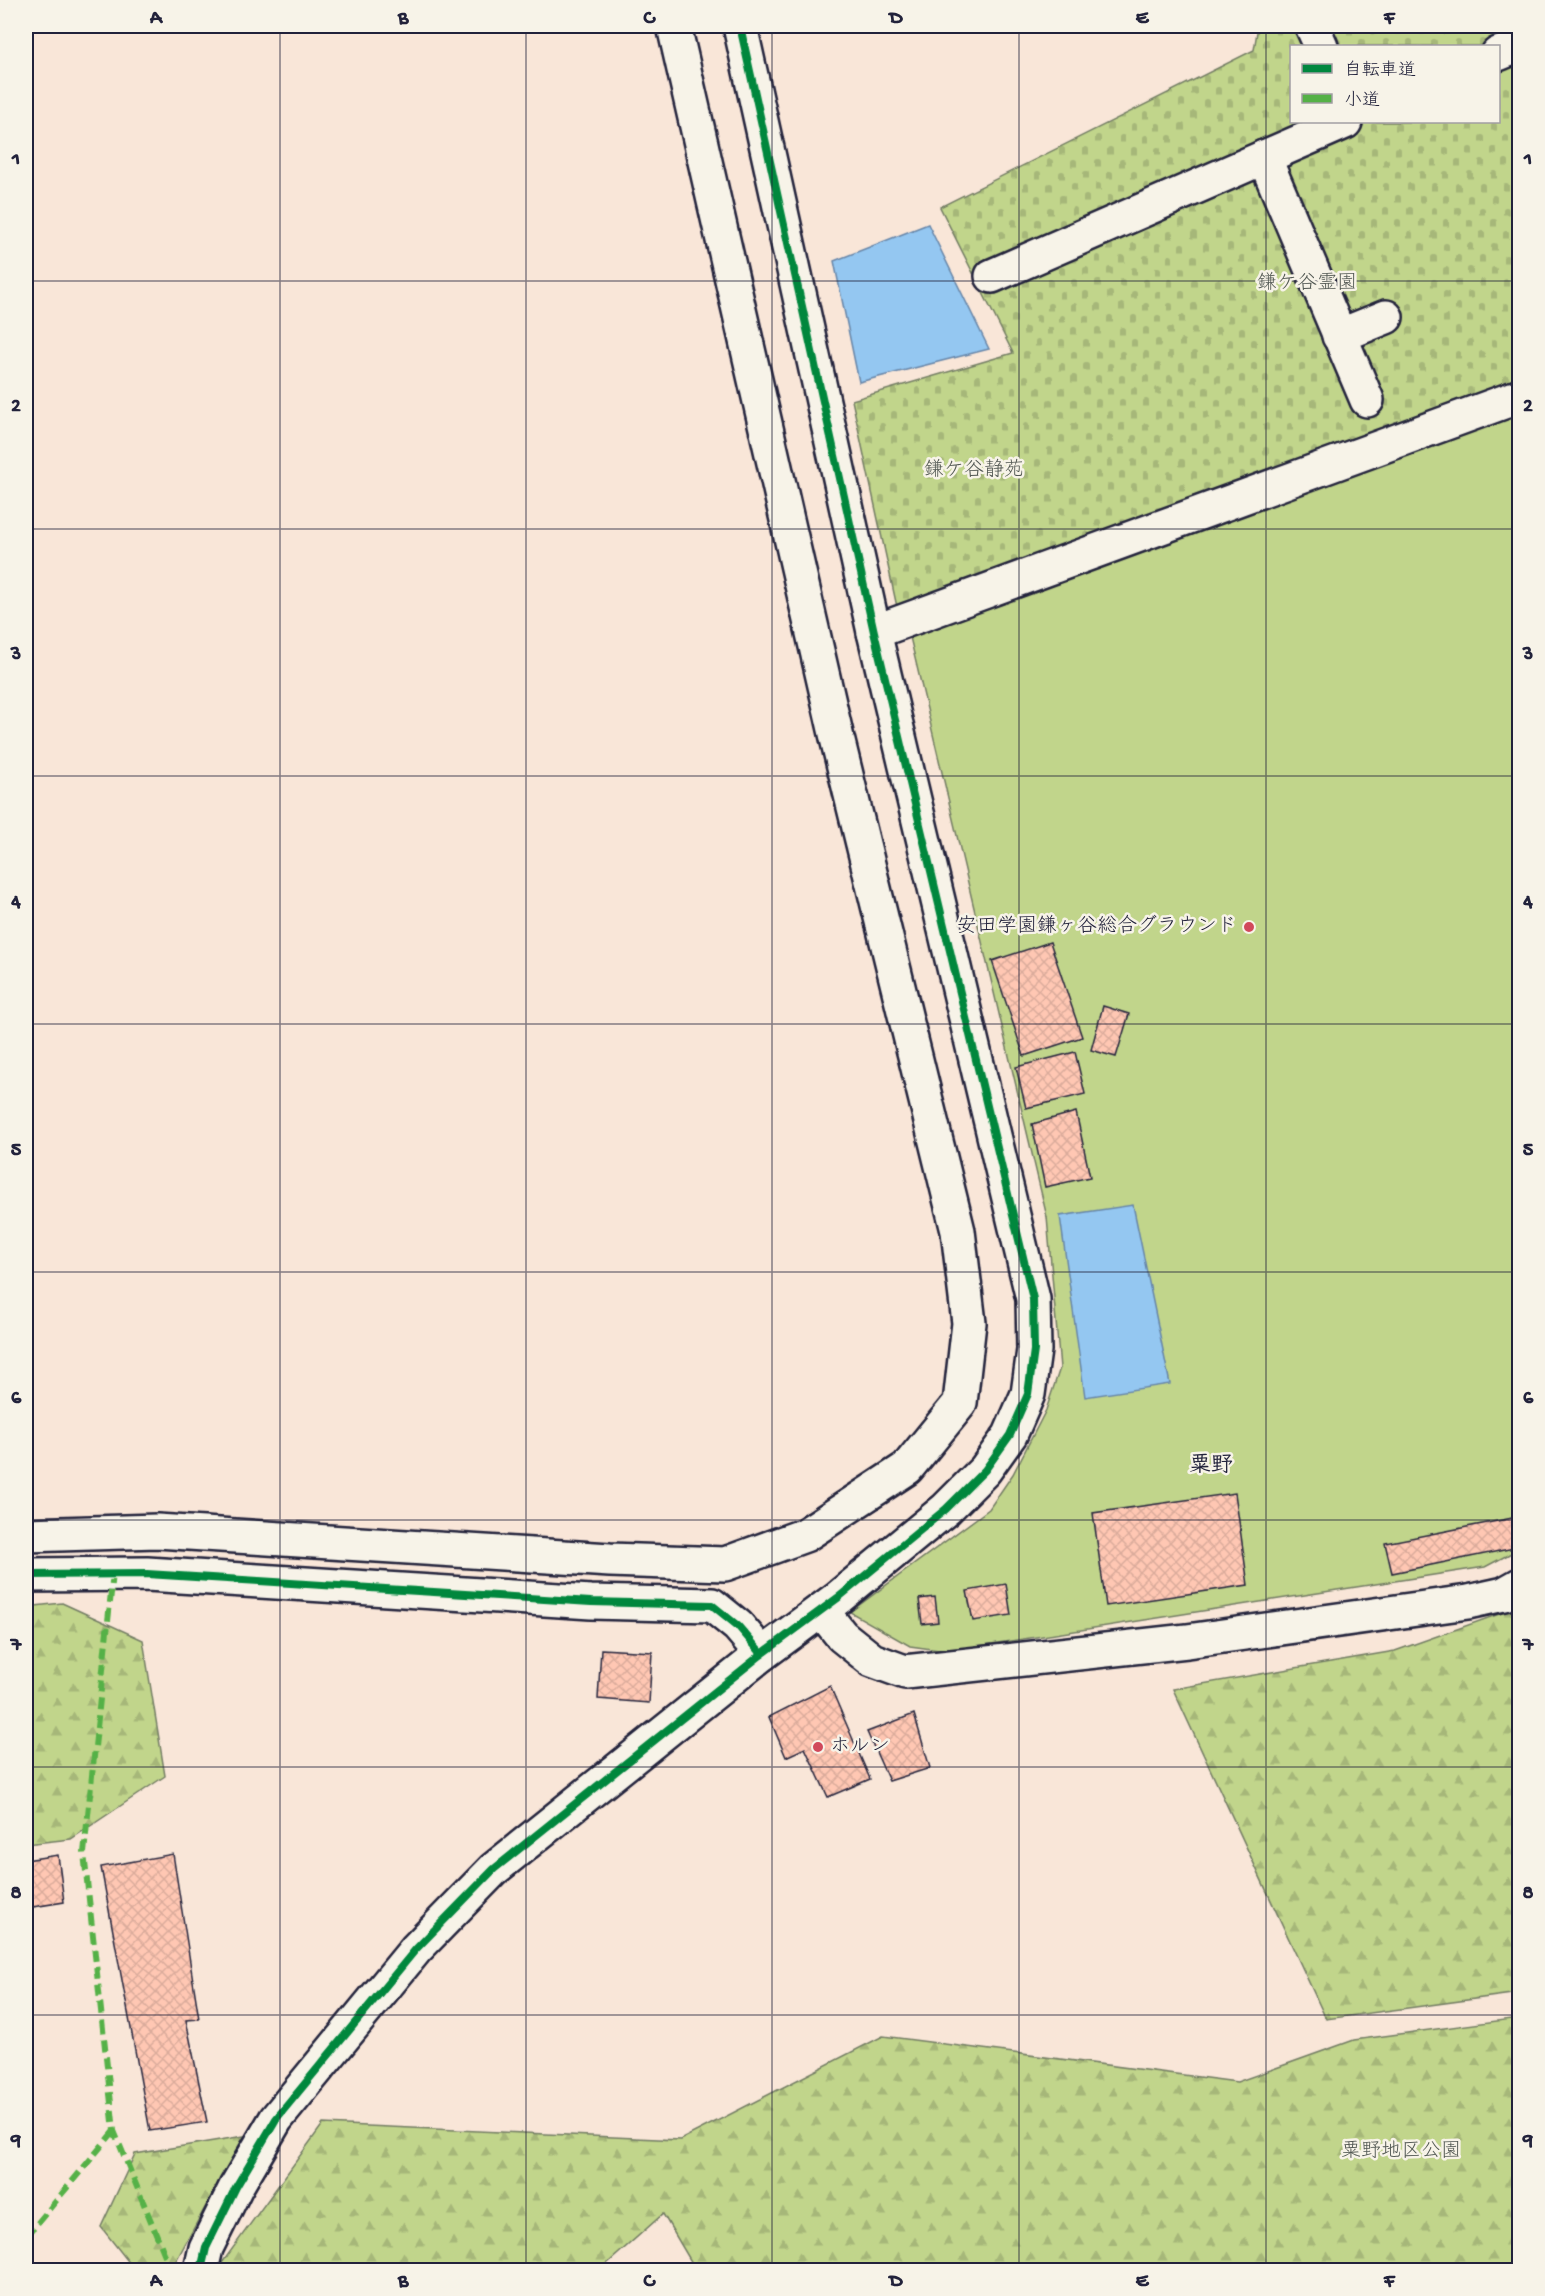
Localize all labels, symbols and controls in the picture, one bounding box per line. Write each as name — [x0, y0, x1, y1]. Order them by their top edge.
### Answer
text: A — [149, 8, 164, 31]
text: B — [397, 8, 409, 31]
text: C — [643, 8, 657, 31]
text: D — [887, 8, 903, 31]
text: E — [1136, 8, 1150, 31]
text: F — [1383, 8, 1396, 31]
legend — [1290, 45, 1500, 123]
text: 自転車道 — [1344, 60, 1416, 82]
text: 小道 — [1344, 90, 1380, 112]
text: 1 — [11, 149, 20, 172]
text: 1 — [1523, 149, 1532, 172]
park label: 鎌ケ谷霊園 — [1257, 271, 1357, 296]
text: 2 — [11, 396, 21, 419]
text: 2 — [1523, 396, 1533, 419]
park label: 鎌ケ谷静苑 — [924, 458, 1024, 483]
text: 3 — [10, 644, 21, 667]
text: 3 — [1522, 644, 1533, 667]
text: 4 — [10, 892, 21, 915]
text: 4 — [1522, 892, 1533, 915]
place label: 安田学園鎌ヶ谷総合グラウンド — [957, 914, 1237, 939]
marker: 安田学園鎌ヶ谷総合グラウンド — [1242, 920, 1256, 934]
text: 5 — [11, 1140, 22, 1163]
text: 5 — [1523, 1140, 1534, 1163]
text: 6 — [11, 1388, 22, 1411]
text: 6 — [1523, 1388, 1534, 1411]
district label: 粟野 — [1189, 1453, 1233, 1480]
text: 7 — [10, 1635, 23, 1658]
text: 7 — [1522, 1635, 1535, 1658]
place label: ホルン — [830, 1736, 890, 1759]
marker: ホルン — [811, 1740, 825, 1754]
text: 8 — [11, 1883, 22, 1906]
text: 8 — [1523, 1883, 1534, 1906]
text: 9 — [10, 2131, 21, 2154]
text: 9 — [1522, 2131, 1533, 2154]
park label: 粟野地区公園 — [1341, 2140, 1461, 2164]
text: A — [149, 2271, 164, 2294]
text: B — [397, 2271, 409, 2294]
text: C — [643, 2271, 657, 2294]
text: D — [887, 2271, 903, 2294]
text: E — [1136, 2271, 1150, 2294]
text: F — [1383, 2271, 1396, 2294]

